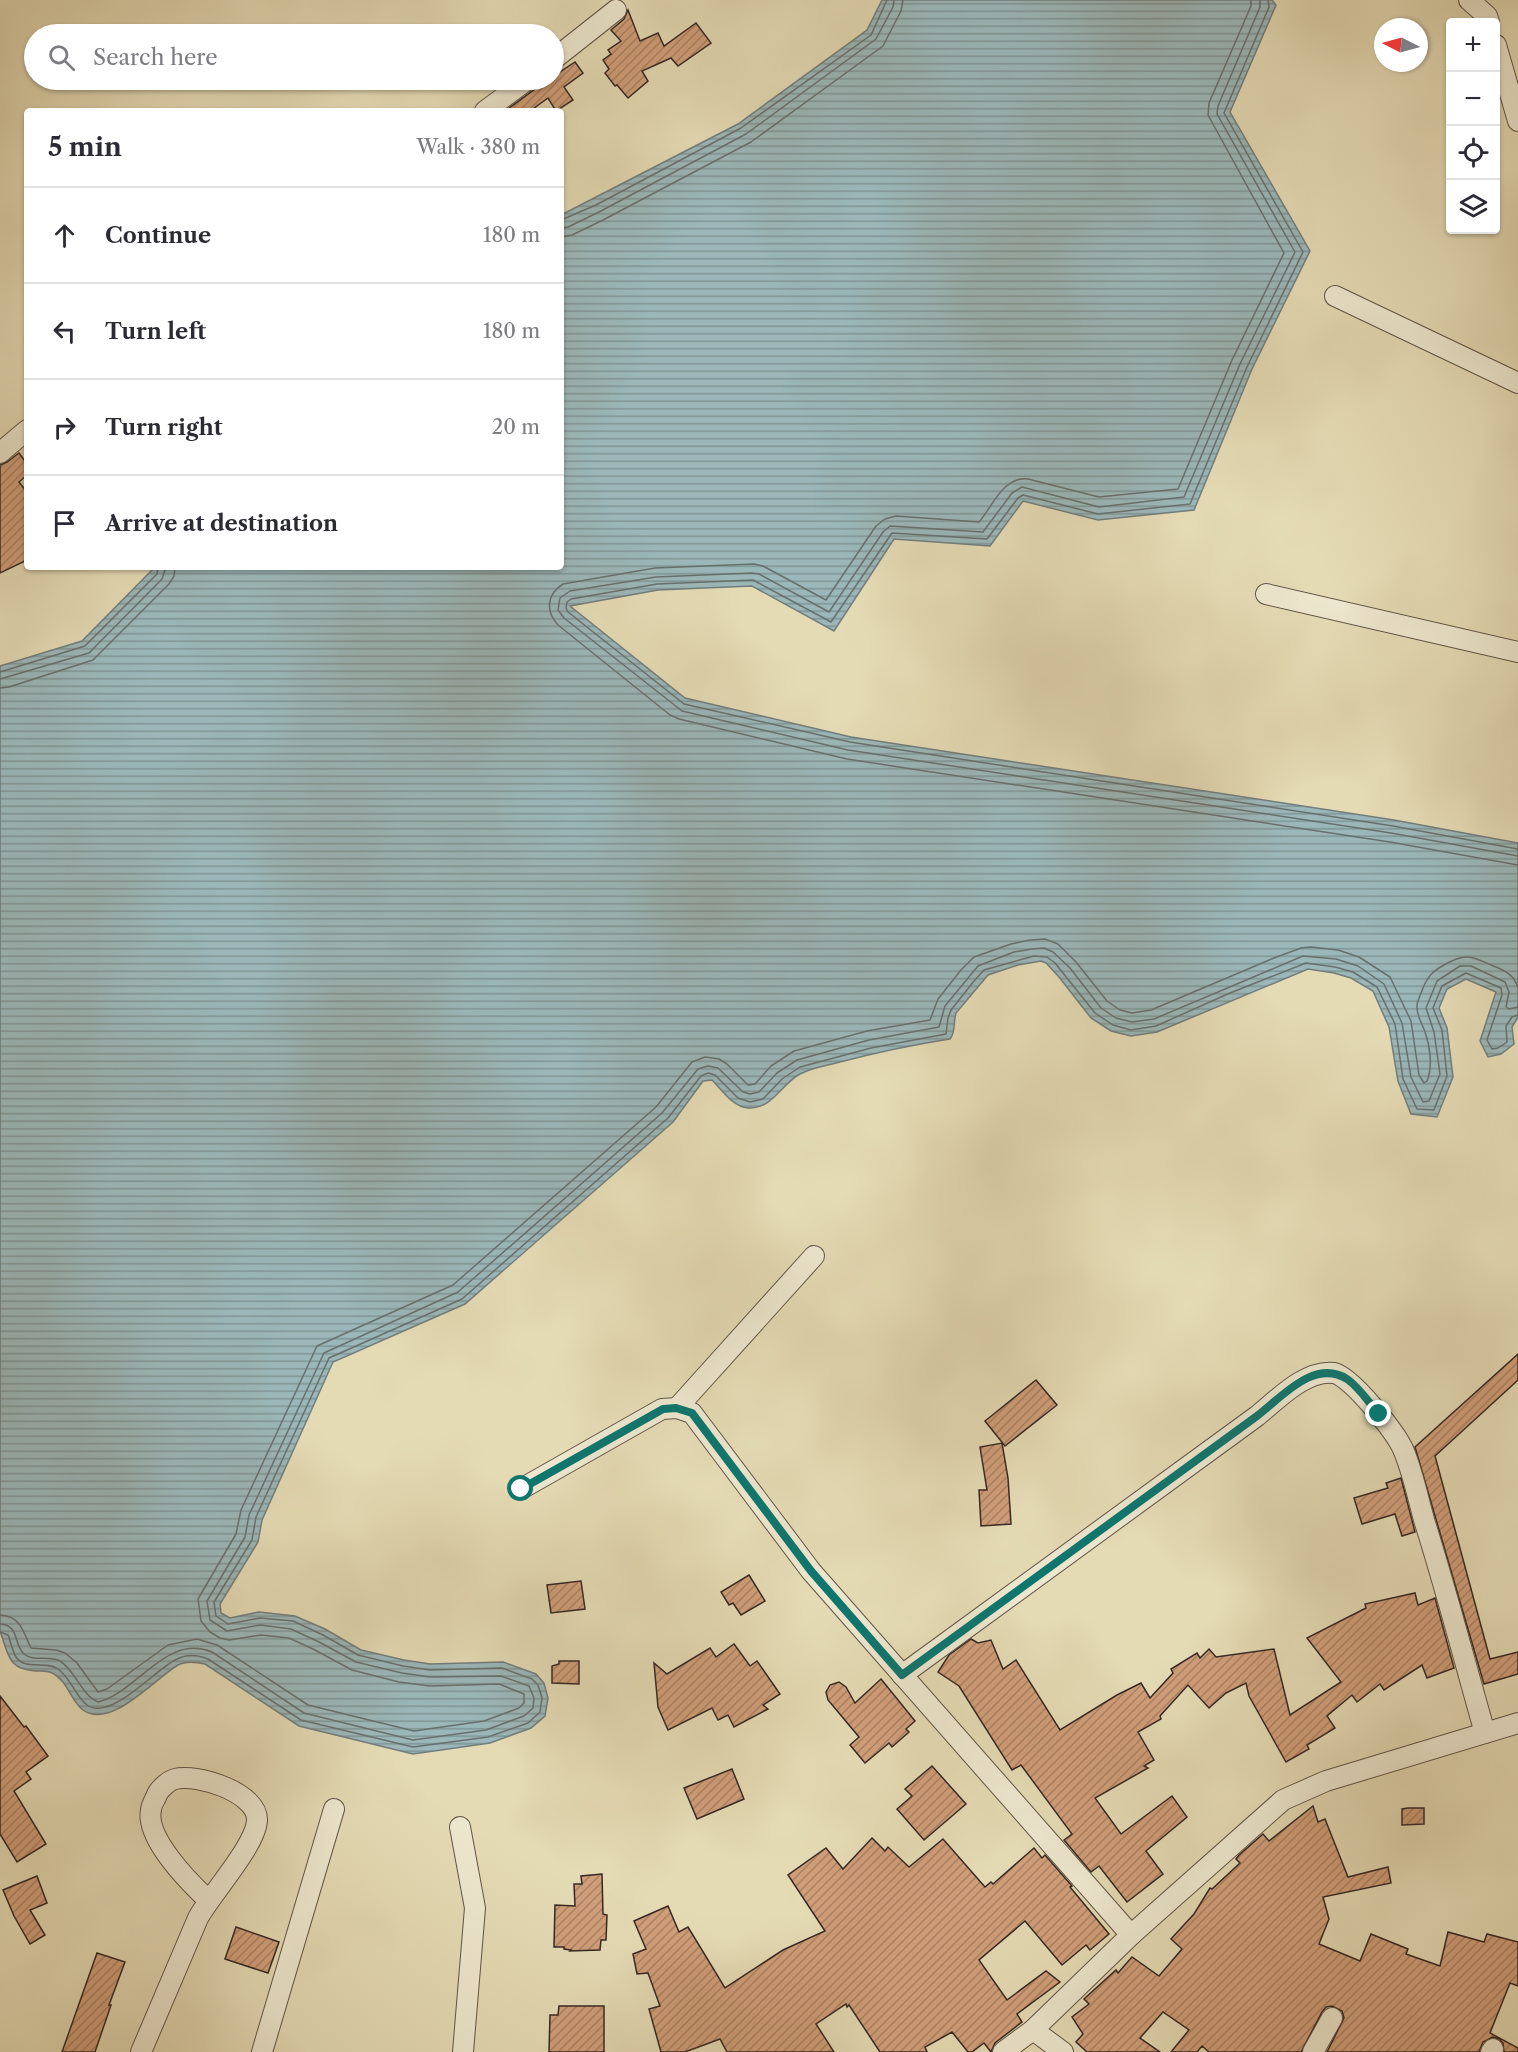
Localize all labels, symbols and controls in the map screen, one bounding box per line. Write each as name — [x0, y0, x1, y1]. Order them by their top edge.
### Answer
north arrow — [1374, 18, 1428, 72]
map controls — [1446, 18, 1500, 234]
button: + — [1446, 18, 1500, 72]
search box — [24, 24, 564, 90]
icon: search — [45, 41, 78, 74]
text: Search here — [93, 44, 218, 71]
button: − — [1446, 72, 1500, 126]
button: locate — [1446, 126, 1500, 180]
text: 5 min — [48, 131, 122, 163]
text: Walk · 380 m — [416, 135, 540, 159]
button: layers — [1446, 180, 1500, 234]
icon: ahead — [48, 219, 81, 252]
text: Continue — [105, 222, 211, 249]
text: 180 m — [483, 223, 540, 247]
icon: left — [48, 315, 81, 348]
text: Turn left — [105, 318, 206, 345]
text: 180 m — [483, 319, 540, 343]
icon: right — [48, 411, 81, 444]
text: Turn right — [105, 414, 223, 441]
text: 20 m — [492, 415, 540, 439]
icon: arrive — [48, 507, 81, 540]
text: Arrive at destination — [105, 510, 338, 537]
route end — [1365, 1400, 1391, 1426]
route start — [507, 1475, 533, 1501]

